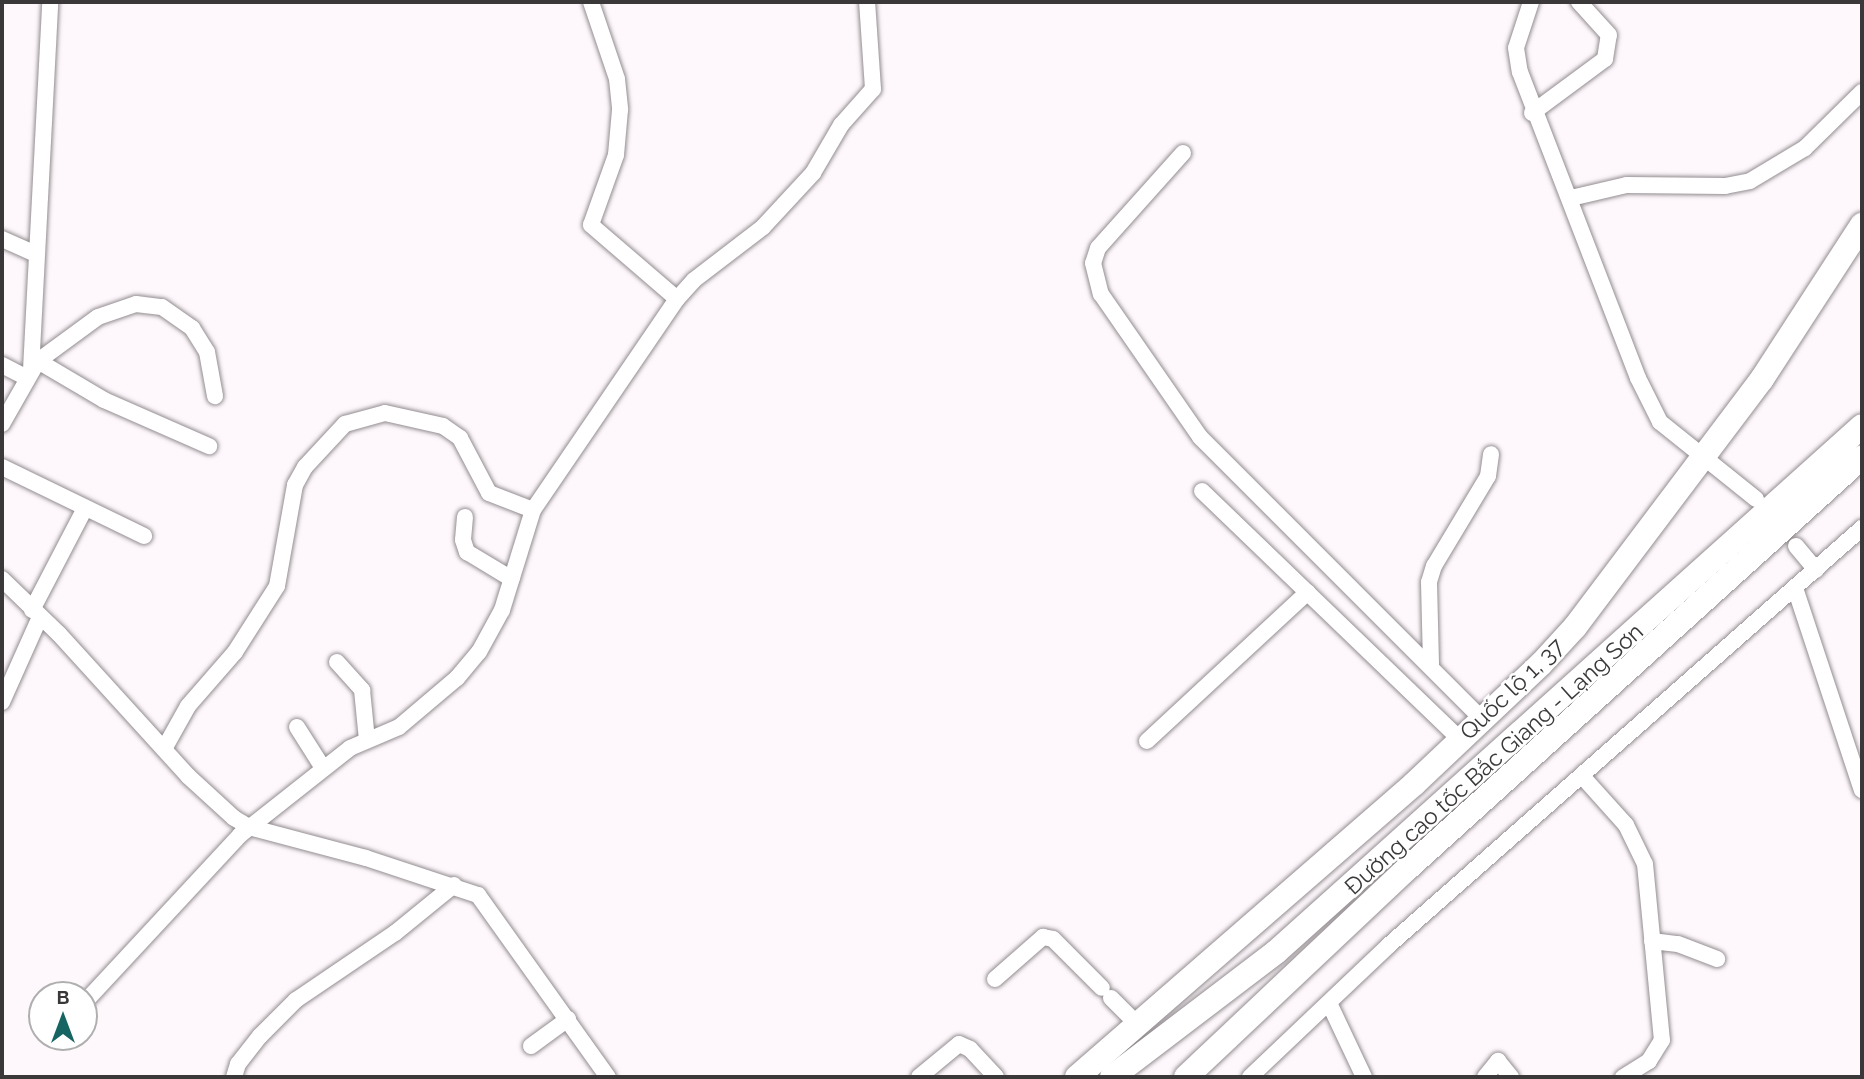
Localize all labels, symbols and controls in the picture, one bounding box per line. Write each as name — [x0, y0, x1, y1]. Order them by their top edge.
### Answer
street label: Đường cao tốc Bắc Giang - Lạng Sơn — [1339, 618, 1649, 900]
street label: Quốc lộ 1, 37 — [1454, 632, 1570, 746]
north arrow — [28, 981, 98, 1051]
text: B — [57, 986, 69, 1008]

